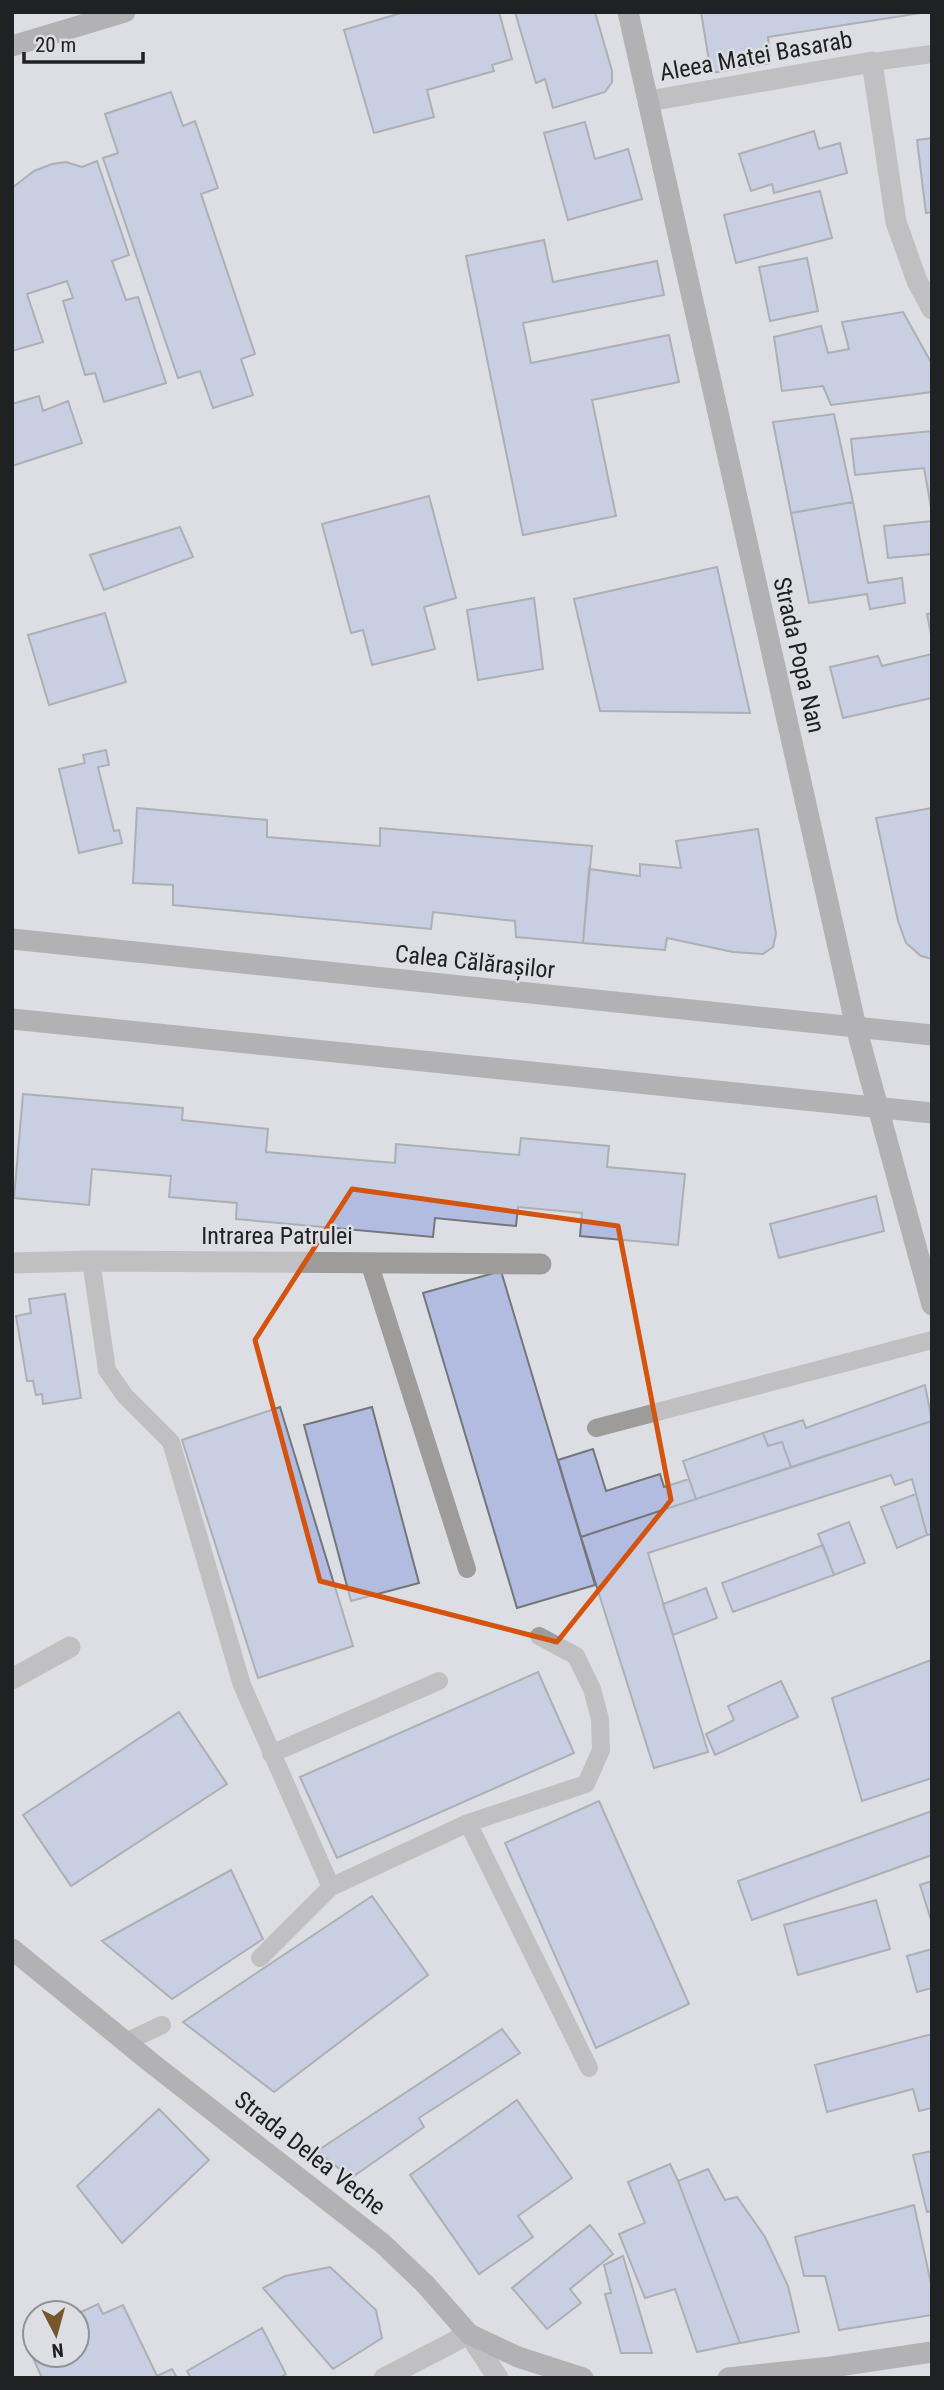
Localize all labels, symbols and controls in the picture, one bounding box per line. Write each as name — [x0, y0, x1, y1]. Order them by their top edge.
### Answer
scale bar — [24, 21, 144, 65]
street label: Aleea Matei Basarab — [658, 25, 854, 87]
text: 20 m — [35, 33, 76, 57]
street label: Strada Popa Nan — [767, 574, 831, 736]
street label: Calea Călărașilor — [394, 940, 556, 984]
street label: Intrarea Patrulei — [201, 1222, 353, 1250]
street label: Strada Delea Veche — [229, 2085, 391, 2221]
north arrow — [21, 2299, 91, 2369]
text: N — [51, 2338, 65, 2362]

